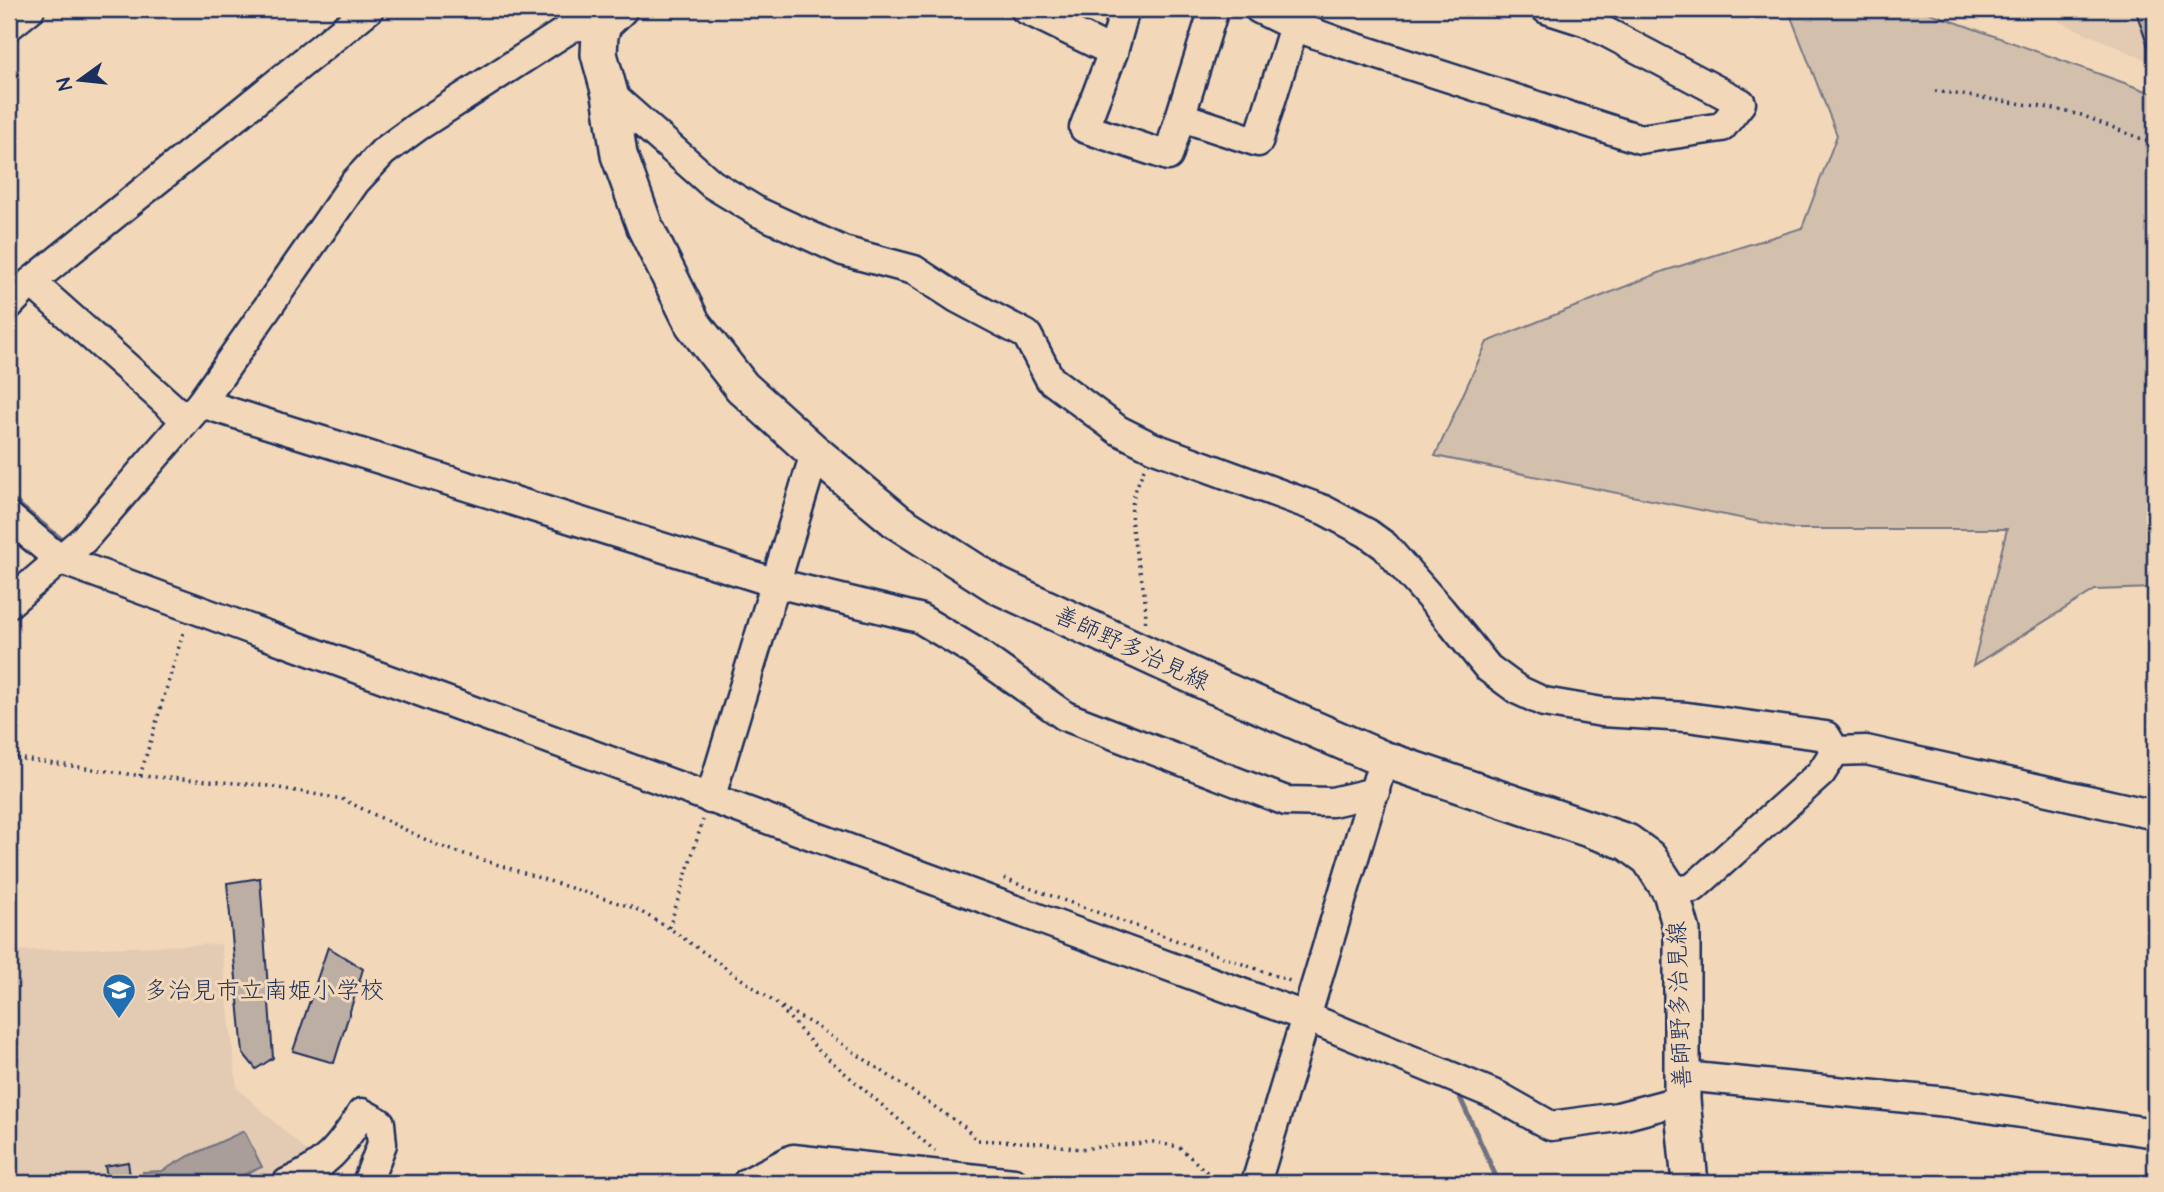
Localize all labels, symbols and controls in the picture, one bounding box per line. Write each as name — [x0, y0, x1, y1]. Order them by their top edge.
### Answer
north arrow — [46, 46, 116, 116]
text: N — [50, 75, 80, 93]
street label: 善師野多治見線 — [1048, 598, 1215, 700]
street label: 善師野多治見線 — [1660, 920, 1700, 1090]
school or university icon: 多治見市立南姫小学校 — [100, 971, 138, 1020]
place label: 多治見市立南姫小学校 — [144, 974, 384, 1008]

